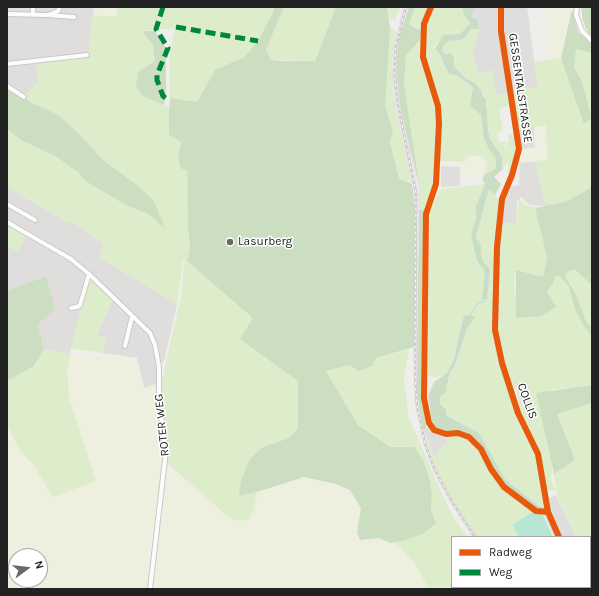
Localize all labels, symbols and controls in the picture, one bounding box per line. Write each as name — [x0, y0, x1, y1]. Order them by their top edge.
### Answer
street label: GESSENTALSTRASSE — [505, 32, 535, 144]
place label: Lasurberg — [238, 235, 292, 249]
marker: Lasurberg — [225, 237, 235, 247]
street label: COLLIS — [514, 381, 540, 421]
street label: ROTER WEG — [152, 393, 172, 457]
legend — [451, 536, 591, 588]
text: Radweg — [489, 545, 532, 559]
north arrow — [8, 548, 48, 588]
text: N — [32, 560, 46, 571]
text: Weg — [489, 565, 512, 579]

